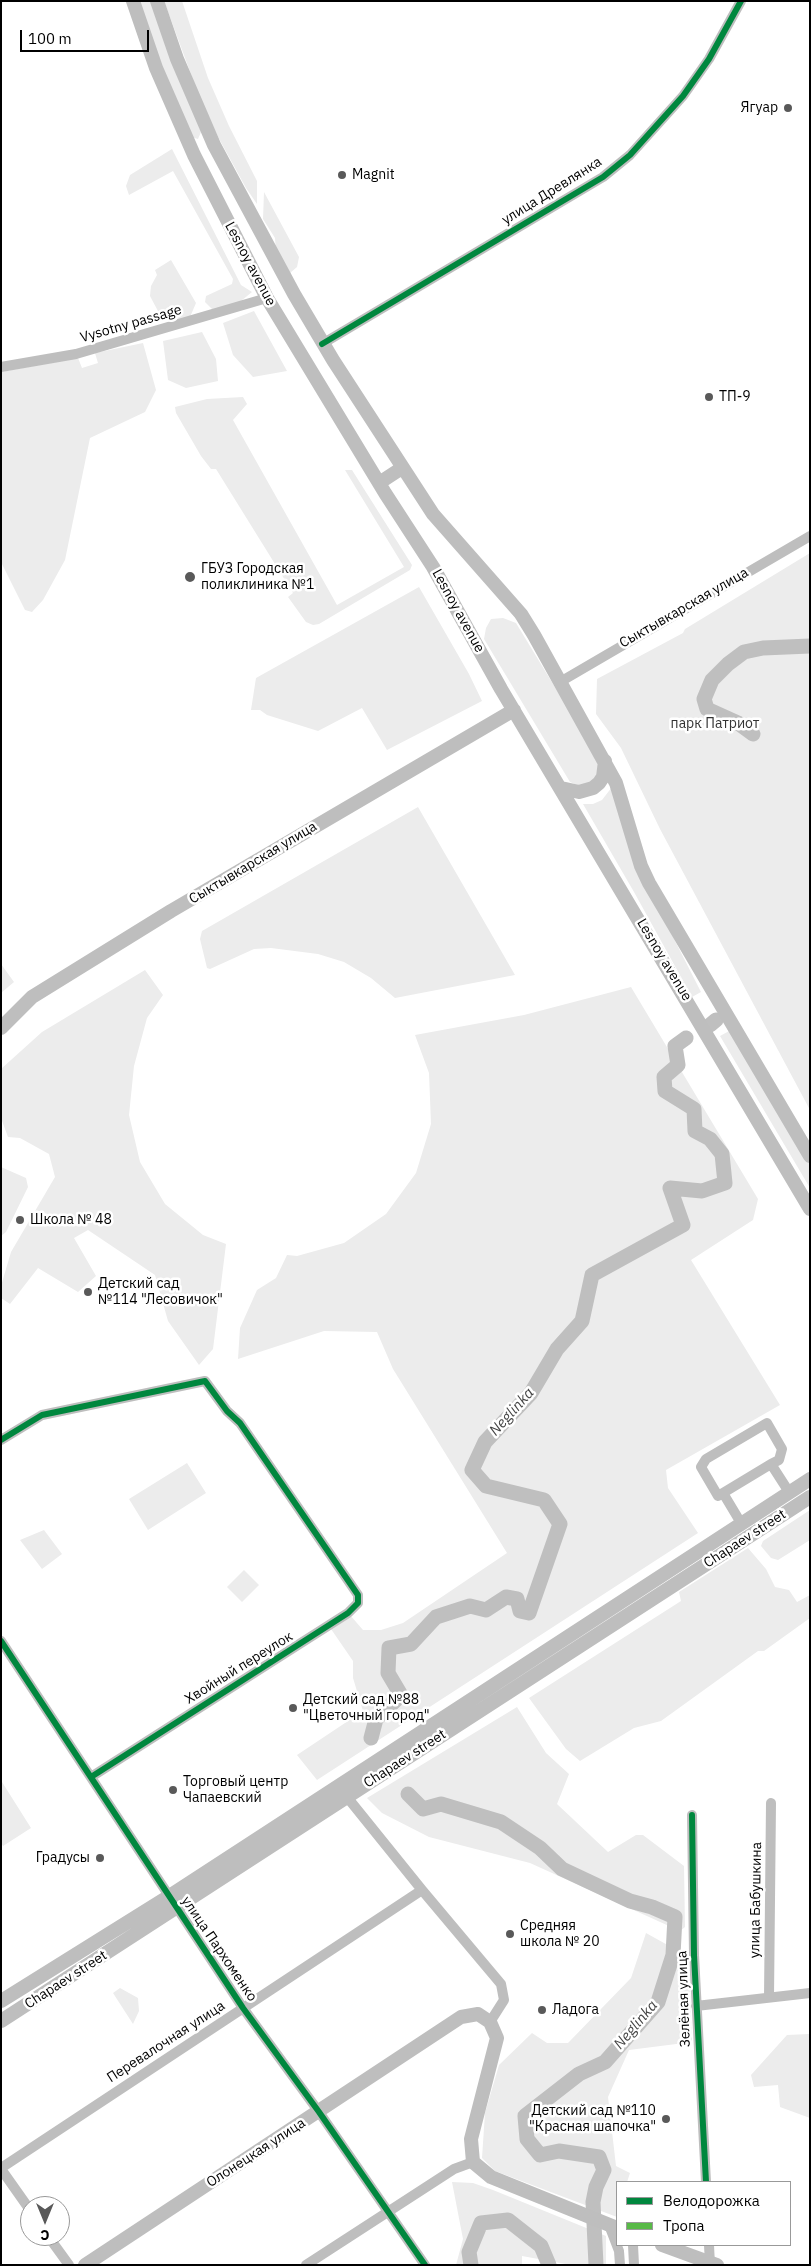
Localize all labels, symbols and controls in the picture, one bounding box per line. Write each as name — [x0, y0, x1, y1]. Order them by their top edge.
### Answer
scale bar — [22, 20, 151, 52]
text: 100 m — [28, 29, 72, 48]
place label: Ягуар — [740, 100, 778, 116]
marker: Ягуар — [782, 102, 794, 114]
street label: улица Древлянка — [499, 154, 605, 228]
place label: Magnit — [352, 167, 395, 183]
marker: Magnit — [336, 169, 348, 181]
street label: Lesnoy avenue — [221, 219, 279, 309]
street label: Vysotny passage — [78, 302, 184, 346]
place label: ТП-9 — [719, 389, 751, 405]
marker: ТП-9 — [703, 391, 715, 403]
place label: ГБУЗ Городская поликлиника №1 — [201, 561, 314, 594]
street label: Сыктывкарская улица — [617, 564, 751, 652]
street label: Lesnoy avenue — [428, 566, 488, 656]
marker: ГБУЗ Городская поликлиника №1 — [183, 570, 197, 584]
park label: парк Патриот — [671, 716, 759, 732]
street label: Сыктывкарская улица — [186, 818, 320, 908]
street label: Lesnoy avenue — [633, 916, 695, 1004]
place label: Школа № 48 — [30, 1212, 112, 1228]
marker: Школа № 48 — [14, 1214, 26, 1226]
place label: Детский сад №114 "Лесовичок" — [98, 1276, 223, 1308]
marker: Детский сад №114 "Лесовичок" — [82, 1286, 94, 1298]
water label: Neglinka — [486, 1384, 538, 1440]
street label: Chapaev street — [701, 1506, 789, 1572]
street label: Хвойный переулок — [182, 1628, 296, 1708]
place label: Детский сад №88 "Цветочный город" — [303, 1692, 430, 1724]
marker: Детский сад №88 "Цветочный город" — [287, 1702, 299, 1714]
street label: Chapaev street — [361, 1726, 449, 1792]
place label: Торговый центр Чапаевский — [183, 1774, 288, 1806]
marker: Торговый центр Чапаевский — [167, 1784, 179, 1796]
street label: улица Бабушкина — [747, 1842, 765, 1958]
place label: Градусы — [36, 1850, 90, 1866]
marker: Градусы — [94, 1852, 106, 1864]
street label: улица Пархоменко — [178, 1893, 260, 2005]
place label: Средняя школа № 20 — [520, 1918, 600, 1950]
marker: Средняя школа № 20 — [504, 1928, 516, 1940]
street label: Chapaev street — [22, 1947, 110, 2013]
street label: Зелёная улица — [674, 1950, 694, 2048]
water label: Neglinka — [610, 1997, 662, 2053]
street label: Перевалочная улица — [104, 1998, 228, 2086]
place label: Ладога — [552, 2002, 599, 2018]
marker: Ладога — [536, 2004, 548, 2016]
place label: Детский сад №110 "Красная шапочка" — [529, 2103, 656, 2136]
marker: Детский сад №110 "Красная шапочка" — [660, 2113, 672, 2125]
street label: Олонецкая улица — [203, 2115, 309, 2191]
legend — [616, 2181, 791, 2246]
text: Велодорожка — [663, 2191, 760, 2210]
north arrow — [20, 2196, 70, 2246]
text: Тропа — [663, 2216, 705, 2235]
text: С — [40, 2226, 50, 2244]

